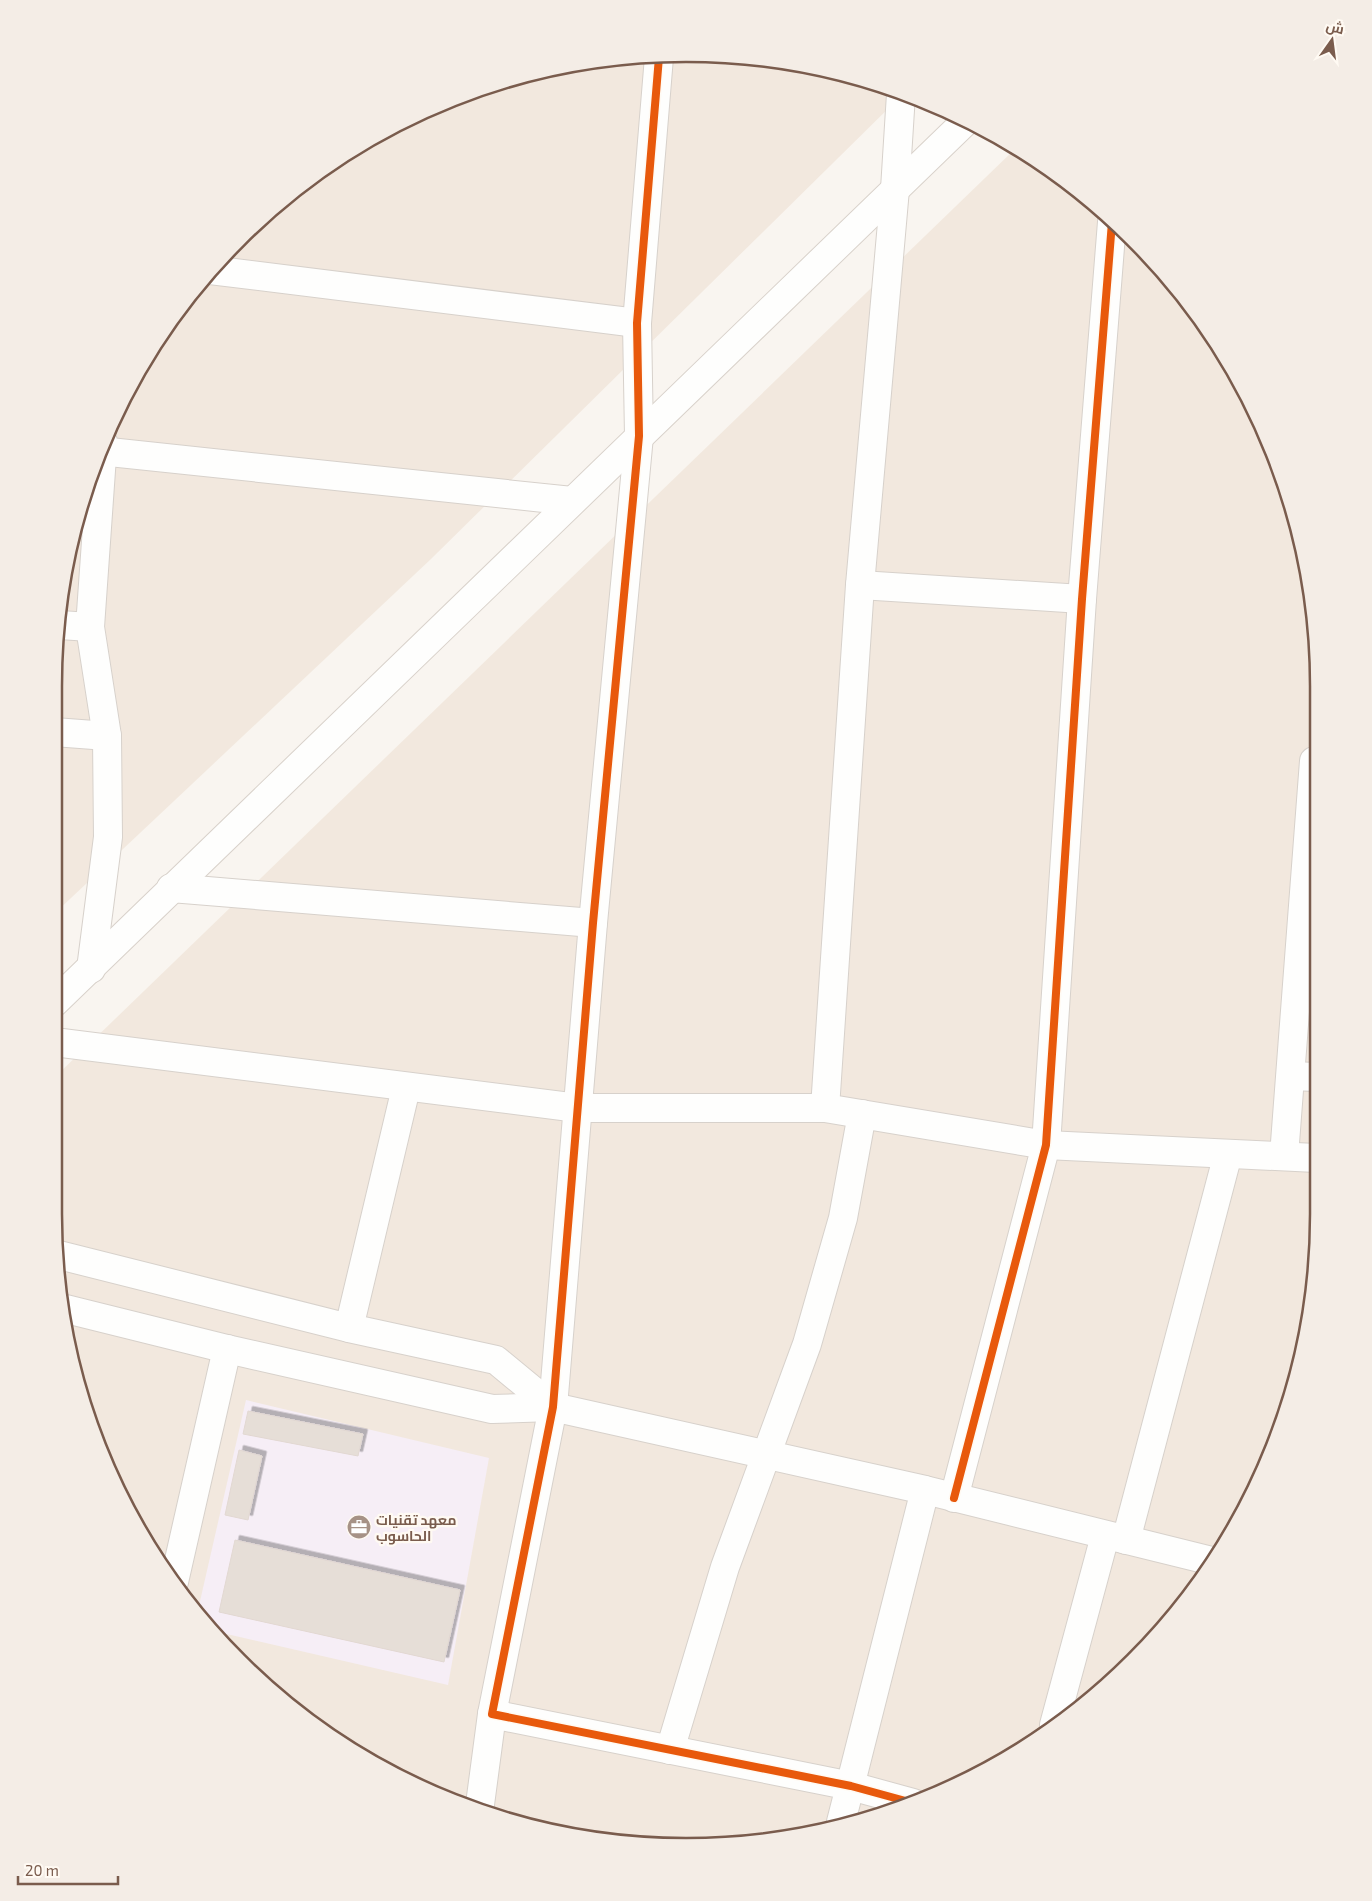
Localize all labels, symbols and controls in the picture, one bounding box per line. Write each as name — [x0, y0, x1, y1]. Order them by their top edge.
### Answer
north arrow — [1307, 15, 1357, 65]
text: ش — [1324, 16, 1346, 38]
place label: معهد تقنيات الحاسوب — [376, 1511, 456, 1545]
office icon: معهد تقنيات الحاسوب — [346, 1514, 372, 1540]
scale bar — [18, 1854, 118, 1886]
text: 20 m — [25, 1861, 59, 1879]

